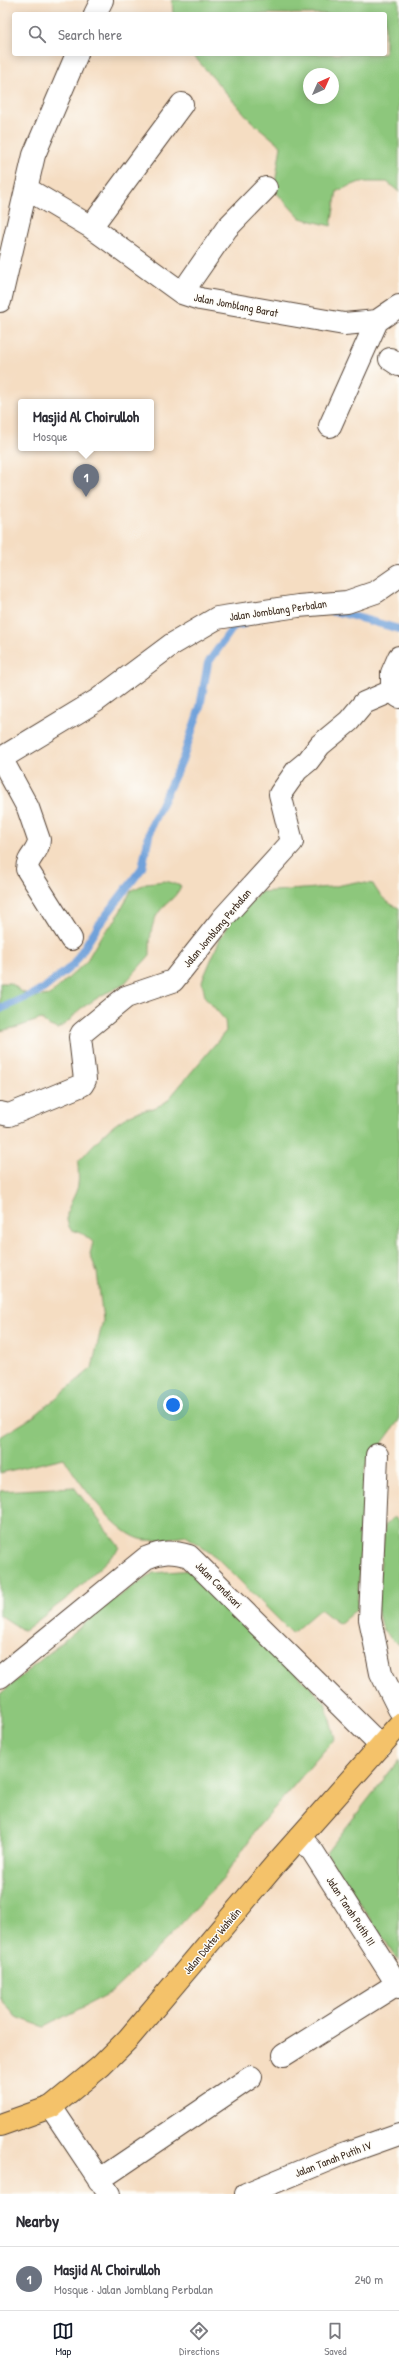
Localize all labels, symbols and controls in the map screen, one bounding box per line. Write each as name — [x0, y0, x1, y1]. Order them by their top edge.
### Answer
search box — [12, 12, 387, 56]
icon: search — [26, 23, 48, 45]
text: Search here — [58, 24, 122, 45]
north arrow — [303, 68, 339, 104]
street label: Jalan Jomblang Barat — [193, 290, 280, 320]
popup — [18, 399, 154, 451]
text: Masjid Al Choirulloh — [33, 406, 139, 427]
text: Mosque — [33, 427, 67, 445]
pin: 1 — [73, 464, 99, 497]
street label: Jalan Jomblang Perbalan — [228, 596, 328, 624]
street label: Jalan Jomblang Perbalan — [180, 886, 254, 970]
your location — [163, 1395, 183, 1415]
street label: Jalan Candisari — [193, 1559, 245, 1611]
street label: Jalan Tanah Putih III — [323, 1874, 379, 1948]
street label: Jalan Dokter Wahidin — [180, 1905, 244, 1977]
street label: Jalan Tanah Putih IV — [293, 2138, 374, 2180]
text: Nearby — [16, 2209, 59, 2232]
text: Masjid Al Choirulloh — [54, 2259, 160, 2280]
text: 1 — [27, 2270, 31, 2288]
text: 240 m — [354, 2270, 383, 2288]
text: Mosque · Jalan Jomblang Perbalan — [54, 2280, 213, 2298]
tab: Map — [52, 2320, 74, 2358]
tab: Directions — [179, 2320, 220, 2358]
tab: Saved — [324, 2320, 347, 2358]

